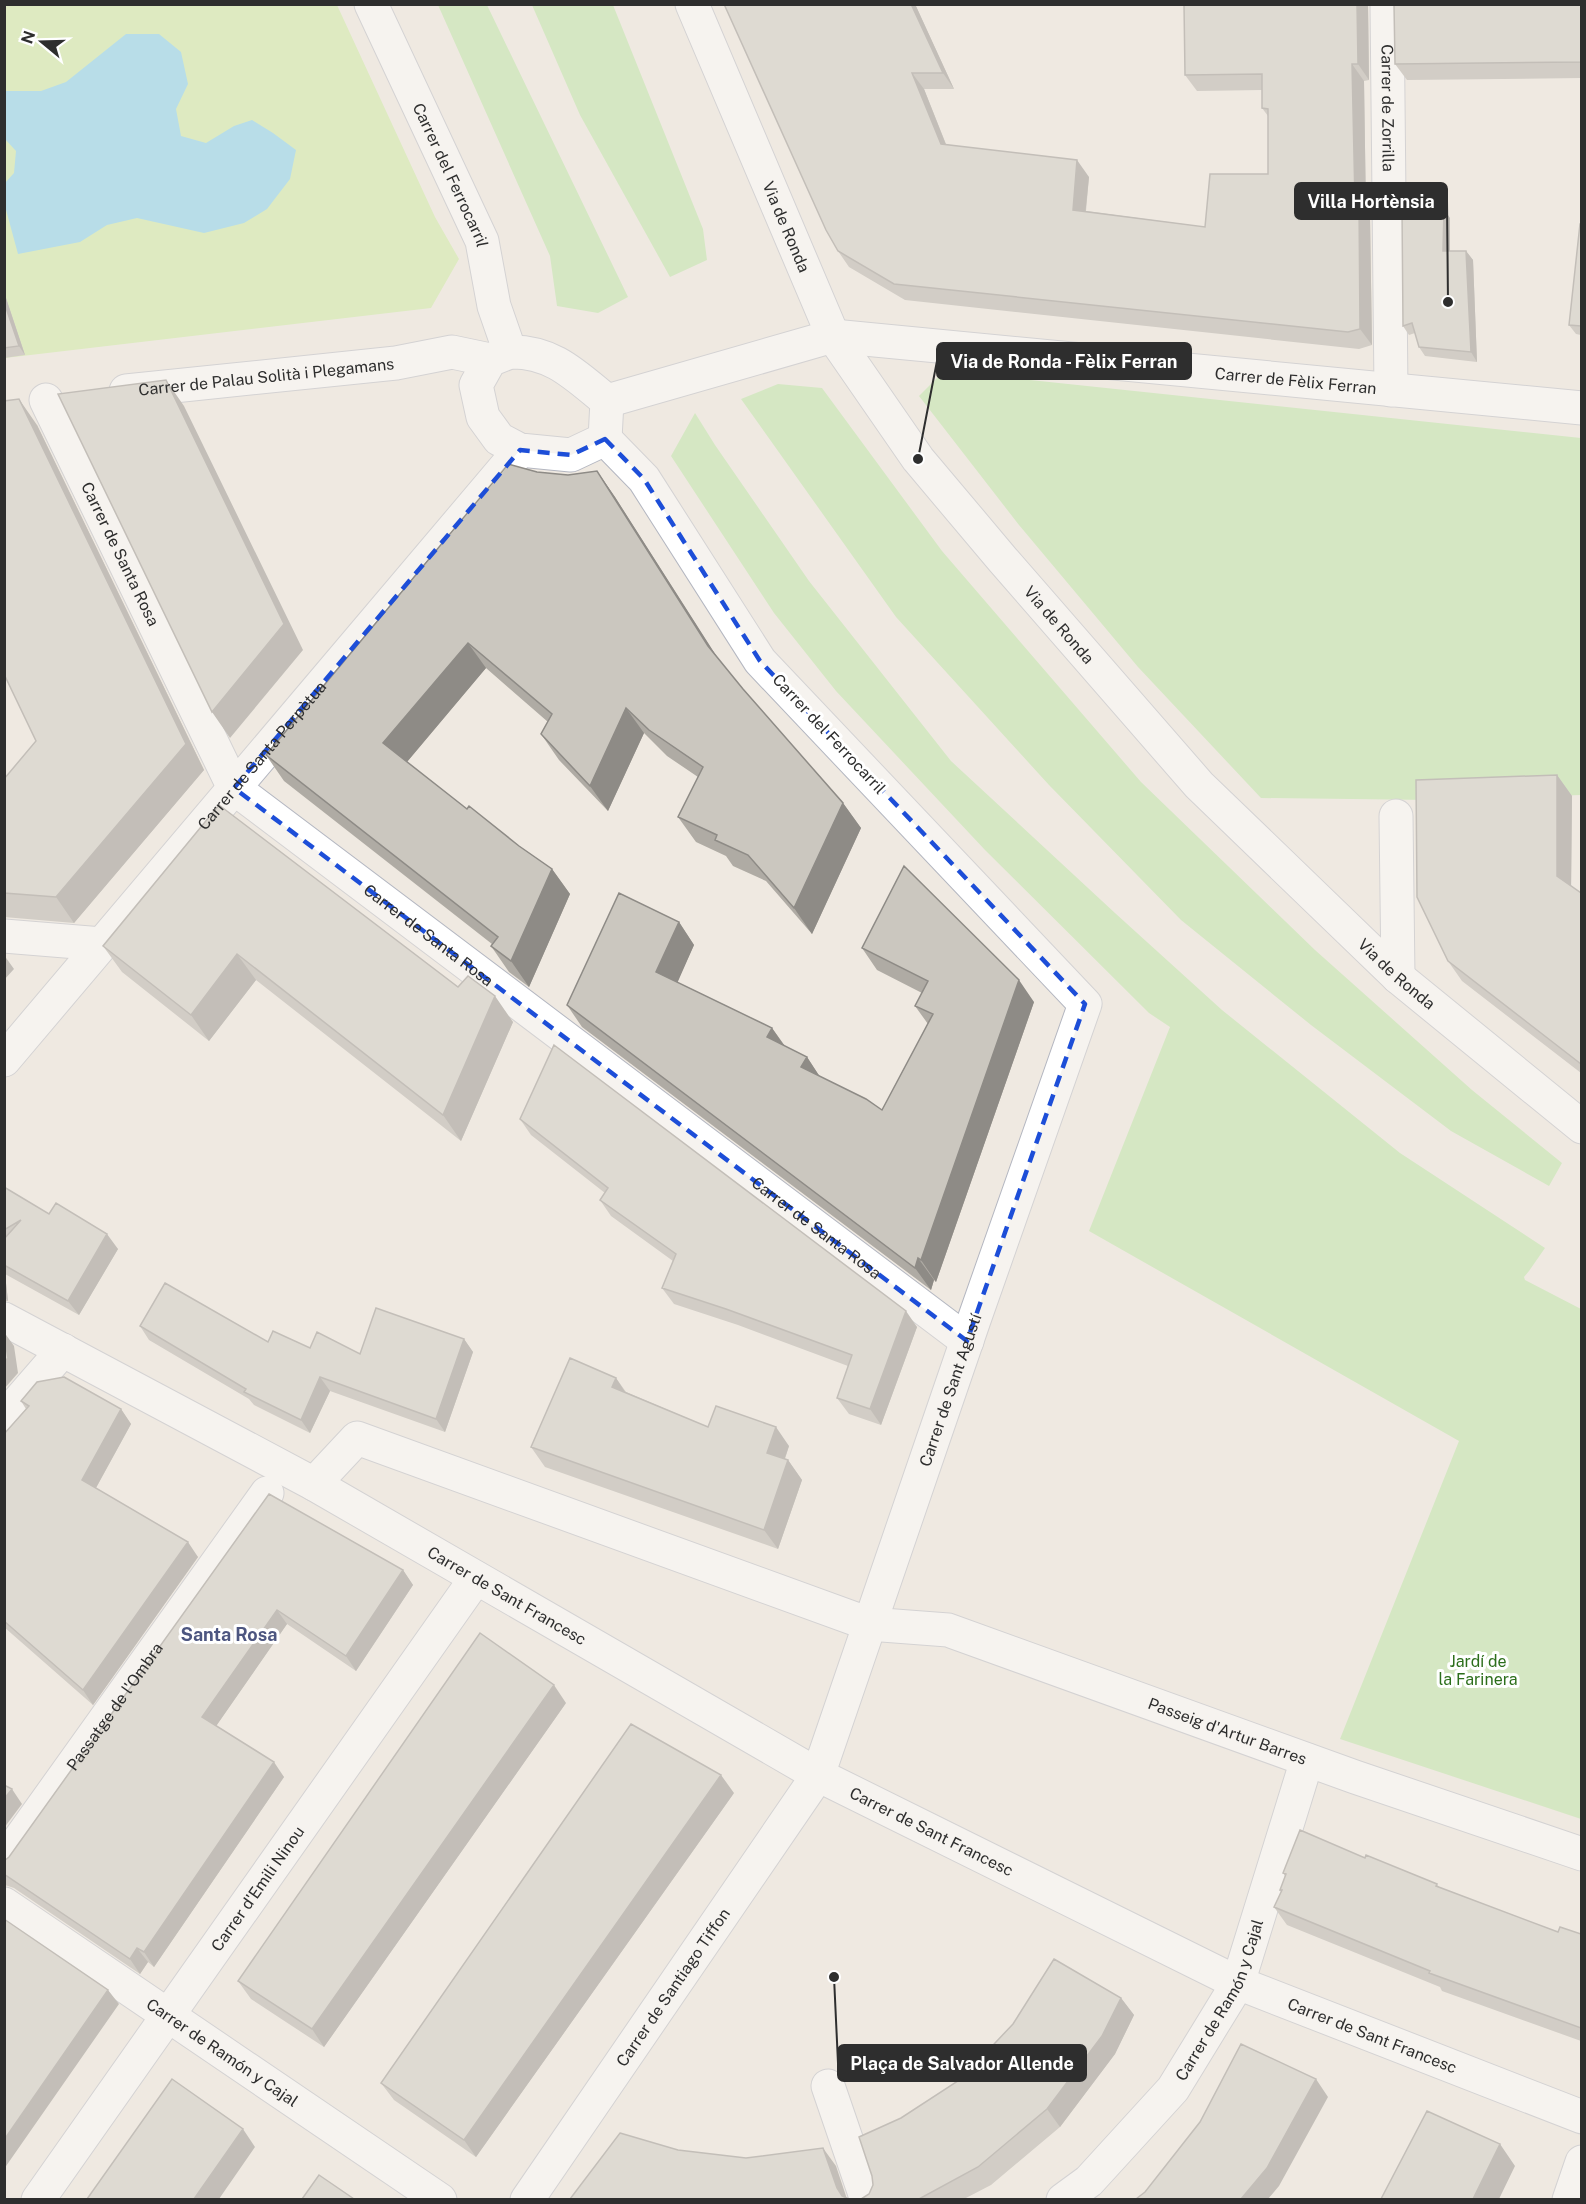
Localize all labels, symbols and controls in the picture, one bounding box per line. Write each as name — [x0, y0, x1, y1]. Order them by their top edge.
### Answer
north arrow — [12, 12, 72, 72]
text: N — [17, 28, 39, 46]
street label: Carrer de Zorrilla — [1378, 44, 1398, 172]
street label: Carrer del Ferrocarril — [409, 100, 492, 249]
street label: Via de Ronda — [759, 178, 814, 275]
callout: Villa Hortènsia — [1295, 183, 1447, 219]
text: Villa Hortènsia — [1307, 191, 1435, 212]
callout: Via de Ronda - Fèlix Ferran — [937, 343, 1191, 379]
text: Via de Ronda - Fèlix Ferran — [950, 351, 1178, 372]
street label: Carrer de Palau Solità i Plegamans — [138, 354, 395, 399]
street label: Carrer de Fèlix Ferran — [1214, 363, 1377, 398]
street label: Carrer de Santa Rosa — [78, 479, 163, 629]
street label: Via de Ronda — [1020, 582, 1098, 667]
street label: Carrer del Ferrocarril — [768, 670, 890, 798]
street label: Carrer de Santa Perpètua — [193, 677, 330, 834]
street label: Carrer de Santa Rosa — [360, 880, 497, 990]
street label: Via de Ronda — [1354, 934, 1439, 1013]
street label: Carrer de Santa Rosa — [748, 1173, 885, 1283]
street label: Carrer de Sant Agustí — [915, 1310, 985, 1469]
street label: Carrer de Sant Francesc — [424, 1542, 590, 1649]
district label: Santa Rosa — [181, 1624, 277, 1645]
street label: Passatge de l'Ombra — [62, 1639, 167, 1774]
park label: Jardí de la Farinera — [1438, 1652, 1518, 1689]
street label: Passeig d'Artur Barres — [1145, 1694, 1309, 1768]
street label: Carrer de Sant Francesc — [847, 1783, 1017, 1880]
street label: Carrer d'Emili Ninou — [207, 1822, 308, 1955]
street label: Carrer de Santiago Tiffon — [612, 1904, 734, 2070]
street label: Carrer de Ramón y Cajal — [1171, 1917, 1267, 2084]
street label: Carrer de Ramón y Cajal — [143, 1994, 302, 2111]
street label: Carrer de Sant Francesc — [1285, 1994, 1460, 2077]
callout: Plaça de Salvador Allende — [838, 2045, 1086, 2081]
text: Plaça de Salvador Allende — [850, 2053, 1074, 2074]

